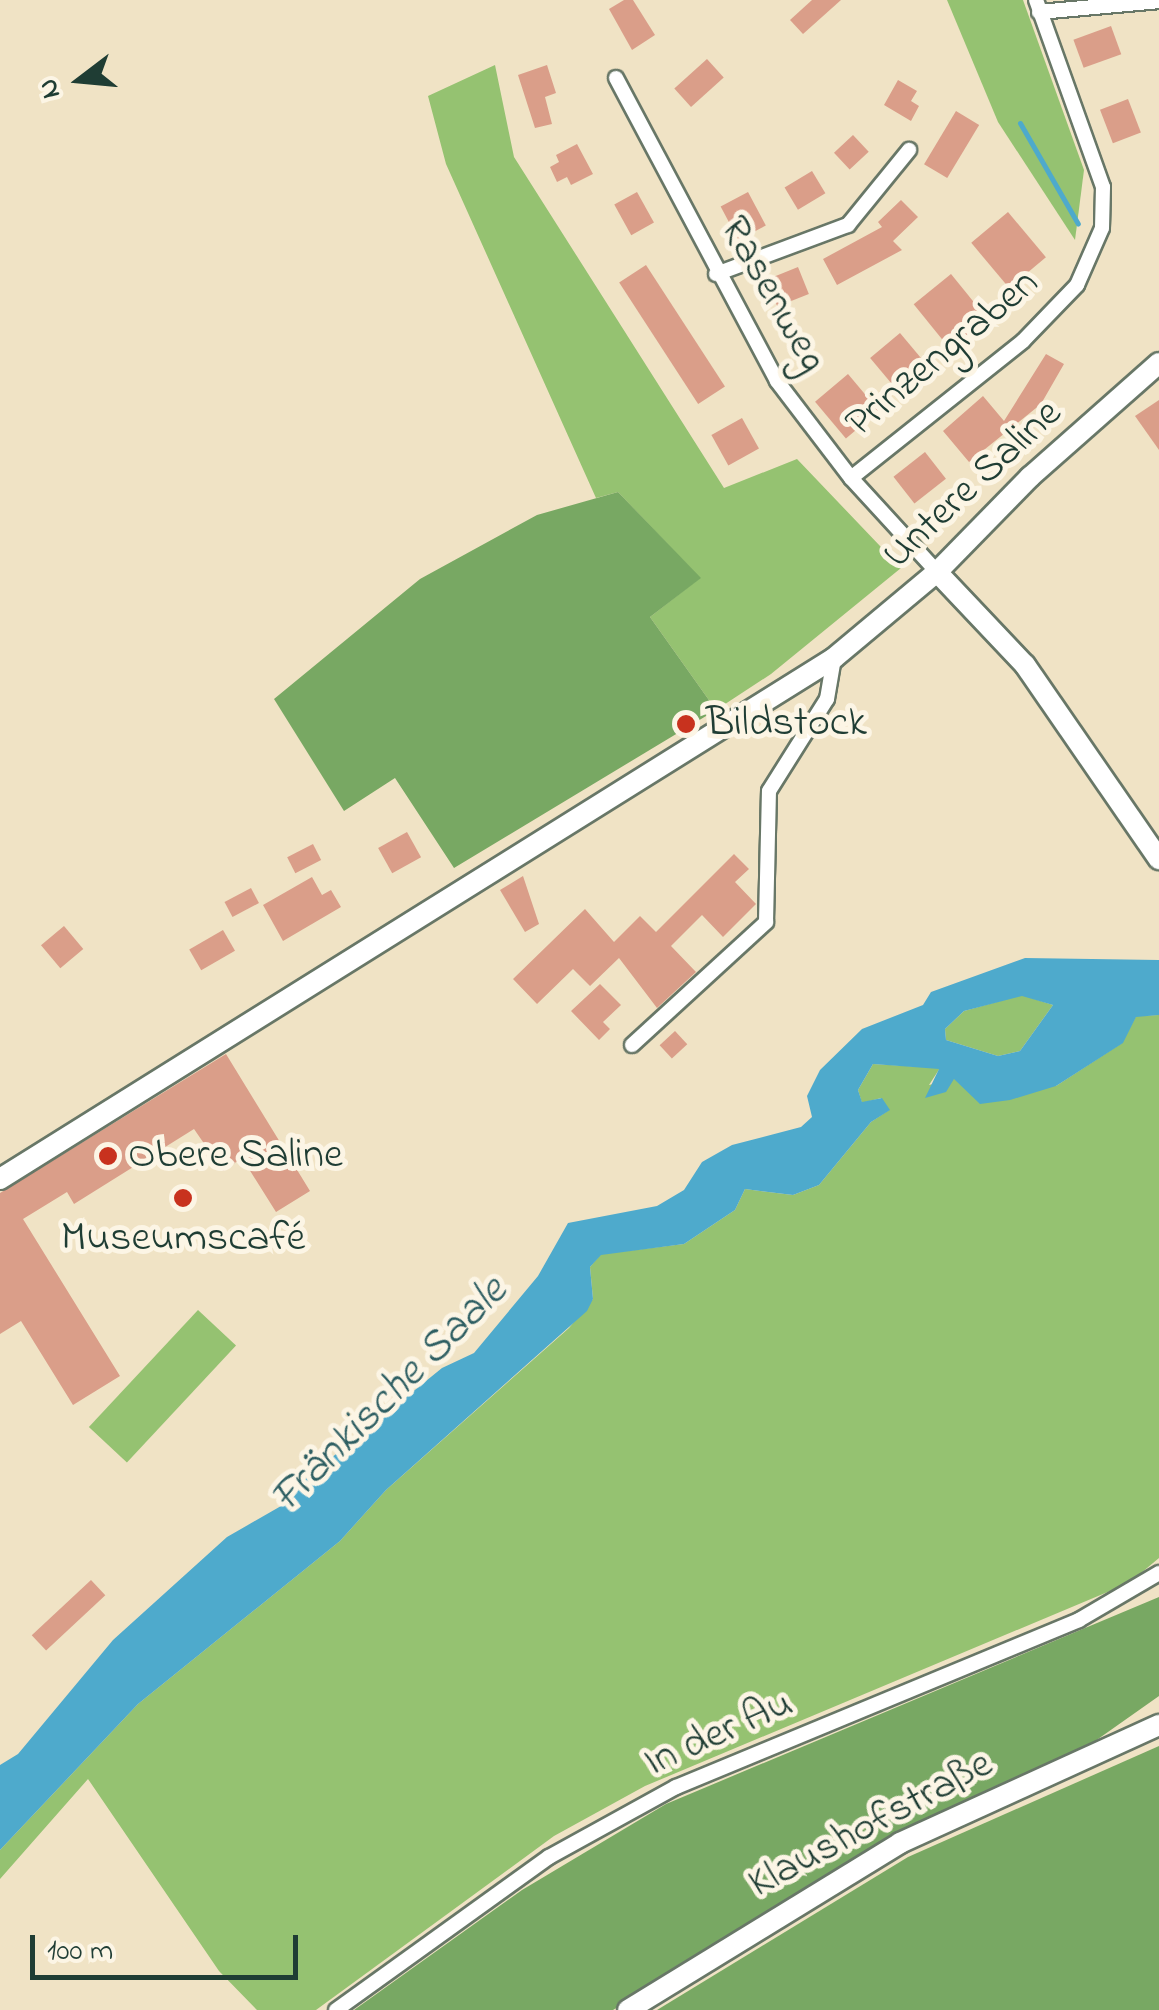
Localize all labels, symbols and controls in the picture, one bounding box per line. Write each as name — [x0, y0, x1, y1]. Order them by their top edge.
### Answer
north arrow — [30, 30, 130, 130]
text: N — [28, 74, 73, 103]
street label: Rasenweg — [707, 208, 837, 382]
street label: Prinzengraben — [836, 259, 1050, 449]
street label: Untere Saline — [873, 389, 1073, 581]
place label: Bildstock — [706, 699, 867, 749]
marker: Bildstock — [675, 713, 697, 735]
place label: Obere Saline — [128, 1131, 343, 1181]
marker: Obere Saline — [97, 1145, 119, 1167]
marker: Museumscafé — [172, 1187, 194, 1209]
place label: Museumscafé — [61, 1214, 305, 1264]
water label: Fränkische Saale — [260, 1266, 520, 1526]
street label: In der Au — [637, 1679, 801, 1789]
street label: Klaushofstraße — [741, 1740, 1001, 1910]
scale bar — [35, 1915, 302, 1977]
text: 100 m — [47, 1930, 113, 1974]

